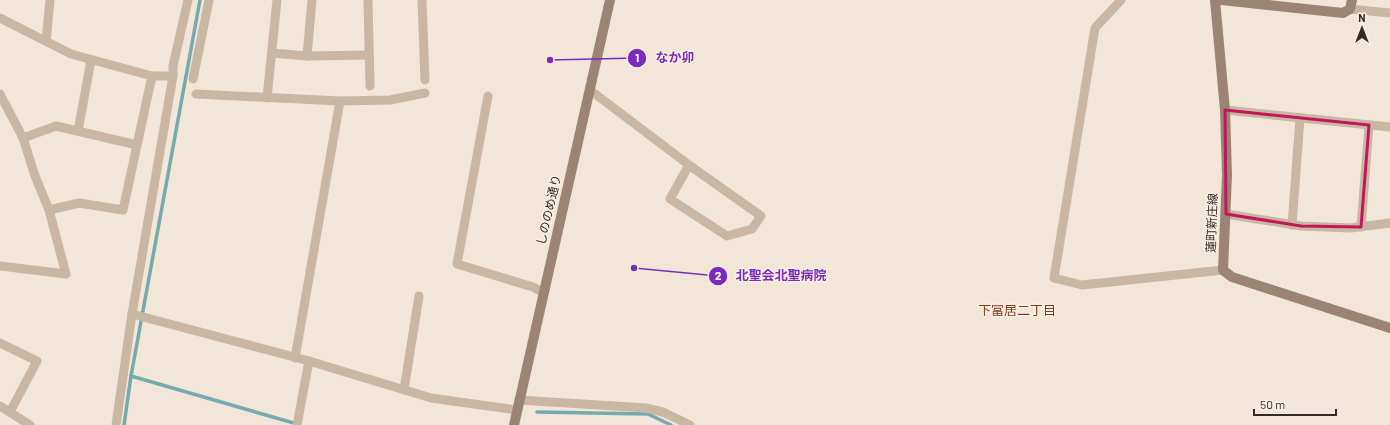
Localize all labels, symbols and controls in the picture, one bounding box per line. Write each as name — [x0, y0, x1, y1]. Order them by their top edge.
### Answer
north arrow — [1342, 8, 1382, 48]
text: N — [1358, 11, 1366, 24]
callout: なか卯 — [627, 45, 702, 70]
text: なか卯 — [655, 49, 695, 65]
text: 1 — [635, 50, 639, 64]
street label: しののめ通り — [533, 173, 563, 246]
street label: 蓮町新庄線 — [1203, 193, 1219, 253]
callout: 北聖会北聖病院 — [708, 263, 835, 288]
text: 北聖会北聖病院 — [735, 267, 827, 283]
text: 2 — [715, 268, 722, 282]
district label: 下冨居二丁目 — [978, 302, 1056, 318]
scale bar — [1254, 391, 1336, 417]
text: 50 m — [1260, 397, 1285, 411]

